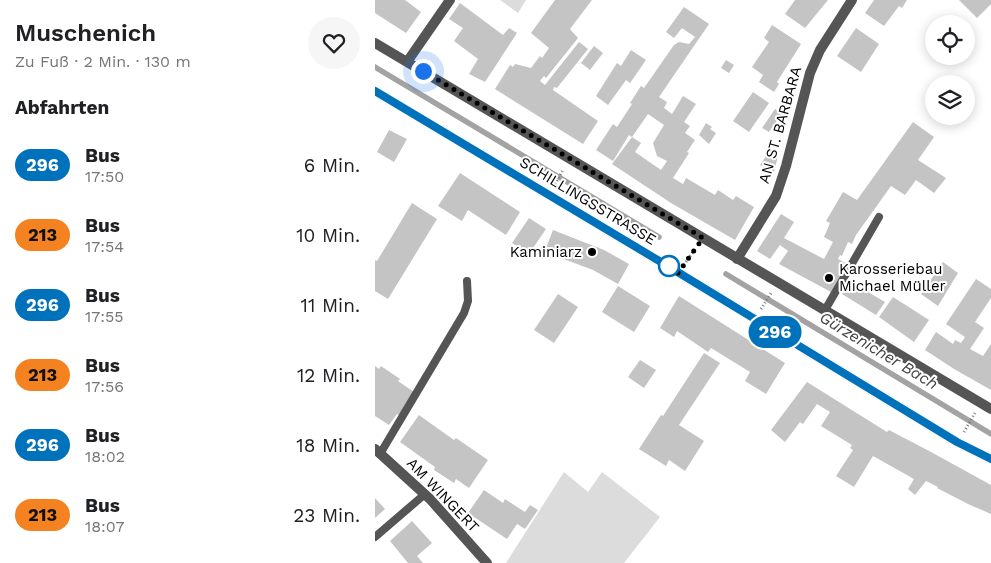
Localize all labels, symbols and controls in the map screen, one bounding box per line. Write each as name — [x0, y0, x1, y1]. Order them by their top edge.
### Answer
map controls — [925, 15, 975, 125]
button: locate — [925, 15, 975, 65]
button: heart — [308, 17, 360, 69]
text: Muschenich — [15, 19, 156, 47]
text: Zu Fuß · 2 Min. · 130 m — [15, 52, 191, 71]
your location — [411, 59, 436, 84]
street label: AN ST. BARBARA — [755, 64, 805, 186]
button: layers — [925, 75, 975, 125]
text: Abfahrten — [15, 96, 109, 119]
text: Bus — [85, 144, 120, 167]
street label: SCHILLINGSSTRASSE — [516, 153, 660, 249]
text: 296 — [26, 154, 59, 175]
text: 6 Min. — [304, 154, 360, 177]
text: 17:50 — [85, 167, 124, 186]
text: Bus — [85, 214, 120, 237]
text: 213 — [28, 224, 57, 245]
text: 10 Min. — [296, 224, 360, 247]
text: 17:54 — [85, 237, 124, 256]
place label: Kaminiarz — [510, 243, 582, 261]
marker: Kaminiarz — [586, 246, 598, 258]
unlabelled marker — [658, 255, 680, 277]
place label: Karosseriebau Michael Müller — [839, 260, 946, 295]
marker: Karosseriebau Michael Müller — [823, 272, 835, 284]
text: Bus — [85, 284, 120, 307]
text: 296 — [26, 294, 59, 315]
text: 11 Min. — [301, 294, 360, 317]
text: 17:55 — [85, 307, 124, 326]
water label: Gürzenicher Bach — [816, 308, 941, 393]
line badge: 296 — [746, 316, 804, 348]
text: 296 — [759, 321, 791, 342]
text: Bus — [85, 354, 120, 377]
text: 213 — [28, 364, 57, 385]
text: 12 Min. — [297, 364, 360, 387]
text: 17:56 — [85, 377, 124, 396]
text: Bus — [85, 424, 120, 447]
text: 296 — [26, 434, 59, 455]
text: 18 Min. — [296, 434, 360, 457]
text: 18:02 — [85, 447, 125, 466]
street label: AM WINGERT — [403, 454, 483, 536]
text: Bus — [85, 494, 120, 517]
text: 213 — [28, 504, 57, 525]
text: 23 Min. — [293, 504, 360, 527]
text: 18:07 — [85, 517, 124, 536]

